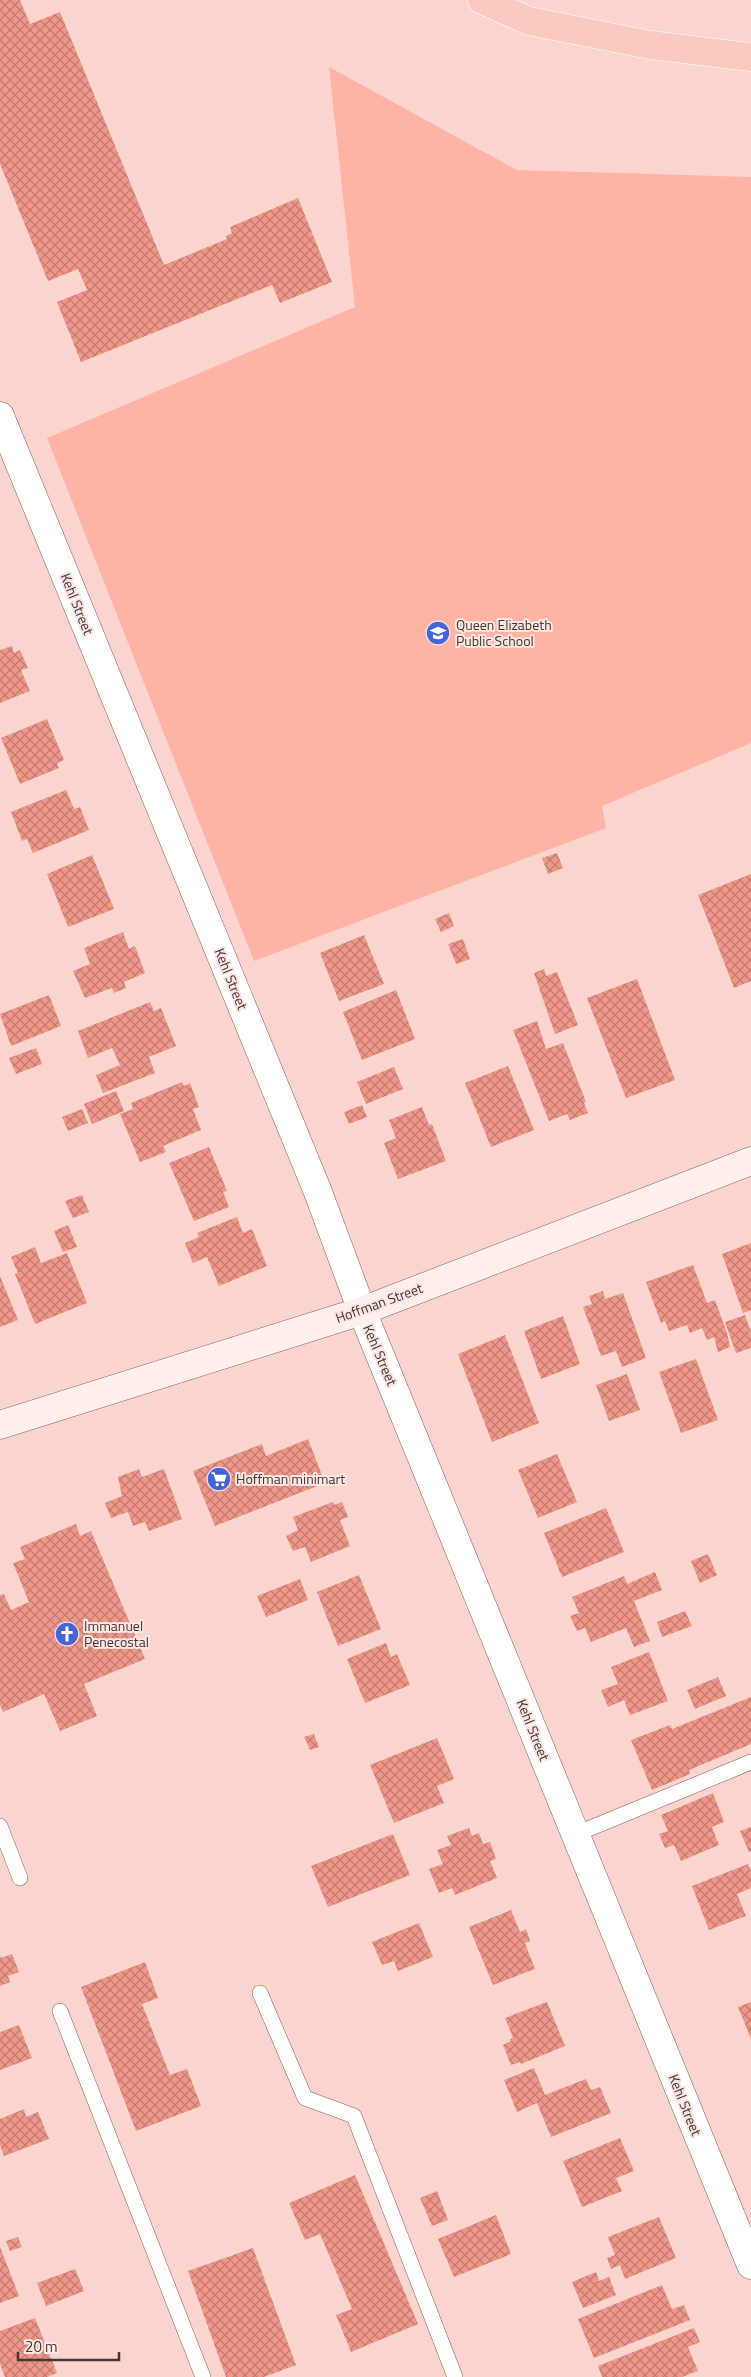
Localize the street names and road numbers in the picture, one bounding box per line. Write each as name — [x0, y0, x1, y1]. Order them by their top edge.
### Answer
street label: Kehl Street — [56, 570, 99, 638]
street label: Kehl Street — [210, 945, 253, 1013]
street label: Hoffman Street — [332, 1277, 425, 1328]
street label: Kehl Street — [358, 1321, 403, 1389]
street label: Kehl Street — [512, 1696, 555, 1764]
street label: Kehl Street — [664, 2071, 707, 2139]

